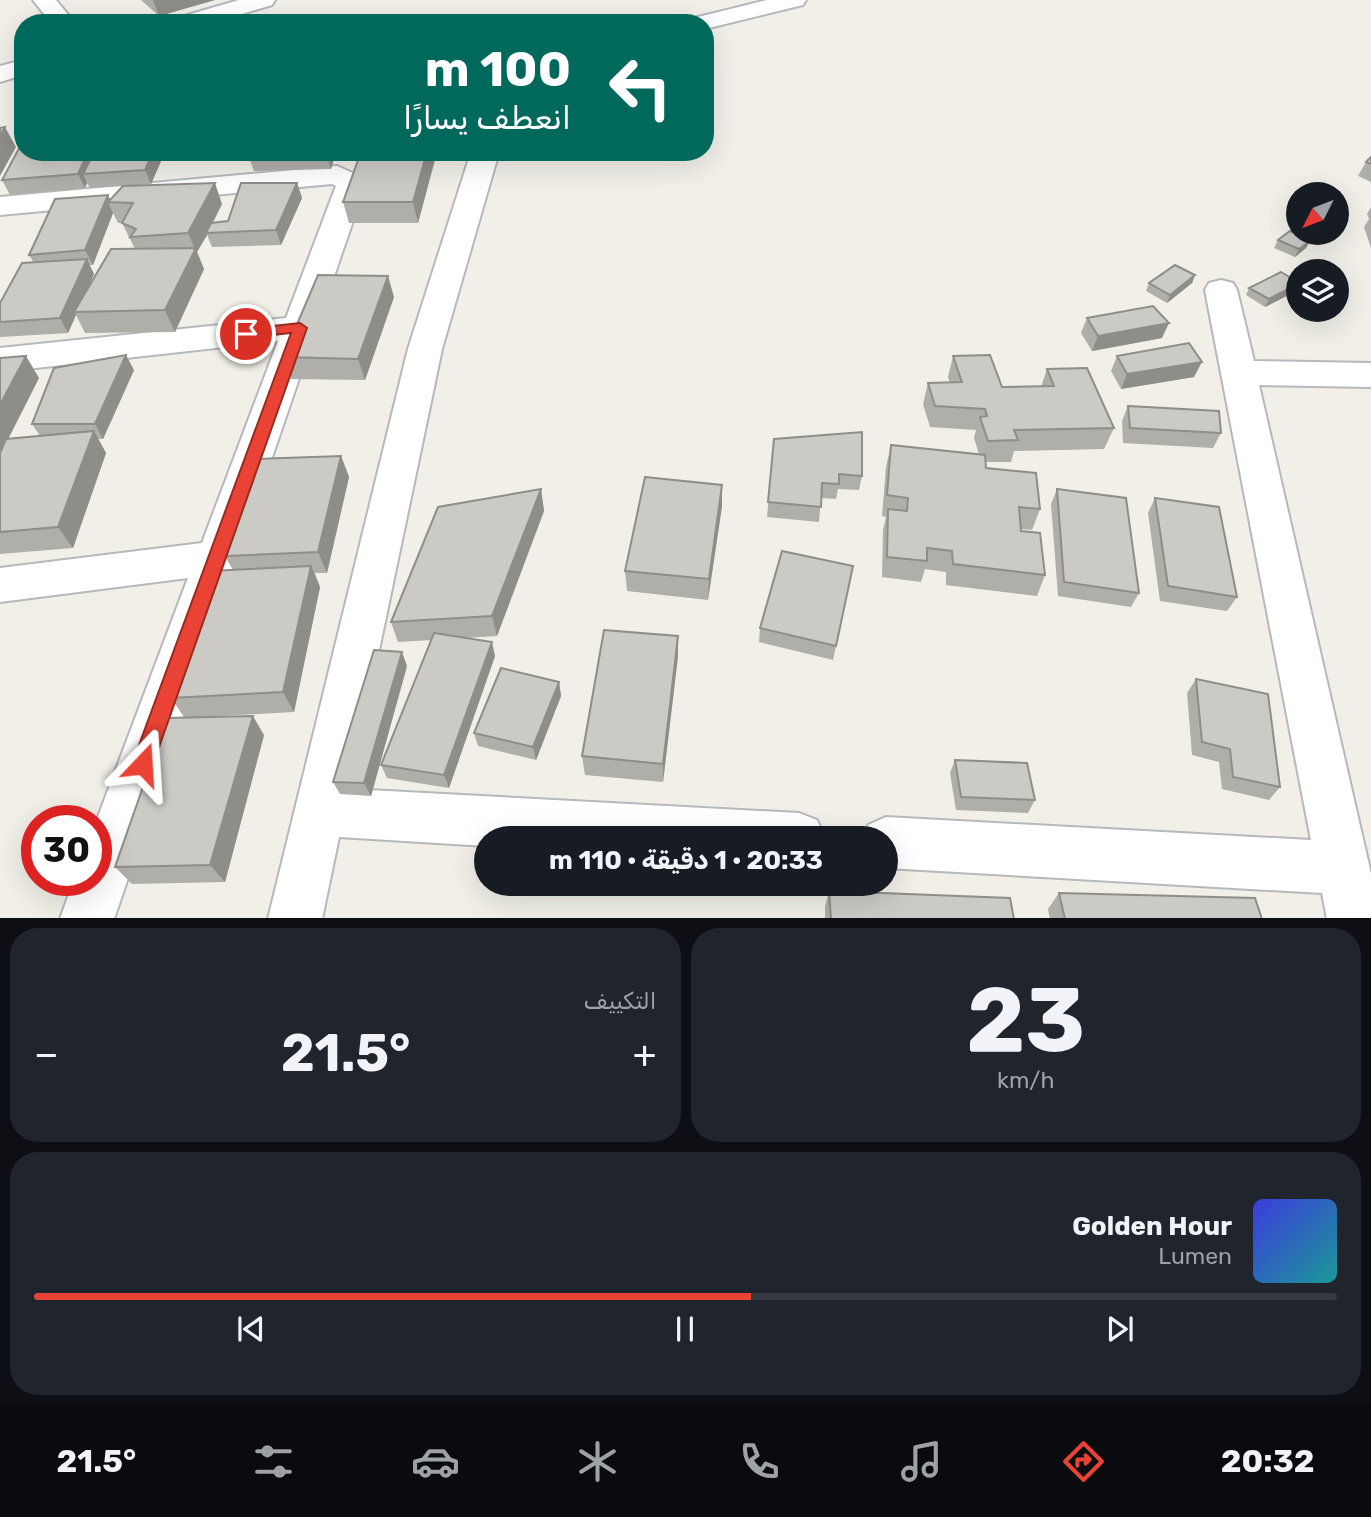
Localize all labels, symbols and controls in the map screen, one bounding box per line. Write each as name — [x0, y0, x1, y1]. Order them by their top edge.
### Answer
text: 100 m — [425, 40, 571, 98]
icon: left — [595, 42, 686, 133]
text: انعطف يسارًا — [403, 99, 571, 137]
north arrow — [1286, 182, 1349, 245]
map controls — [1286, 182, 1349, 322]
button: layers — [1286, 259, 1349, 322]
pin — [216, 304, 276, 364]
icon: arrive — [227, 315, 265, 353]
position arrow — [106, 727, 180, 801]
speed limit sign: 30 — [21, 805, 112, 896]
text: 20:33 · 1 دقيقة · 110 m — [549, 845, 823, 876]
text: 23 — [966, 966, 1085, 1074]
text: التكييف — [584, 987, 657, 1015]
text: 21.5° — [281, 1022, 410, 1084]
text: − — [34, 1031, 59, 1077]
text: + — [633, 1031, 656, 1077]
text: km/h — [997, 1066, 1054, 1094]
text: Golden Hour — [1072, 1211, 1232, 1242]
text: Lumen — [1158, 1242, 1232, 1270]
icon: previous — [232, 1310, 270, 1348]
icon: pause — [666, 1310, 704, 1348]
icon: next — [1101, 1310, 1139, 1348]
icon: filters — [249, 1437, 298, 1486]
icon: car — [411, 1437, 460, 1486]
icon: climate — [573, 1437, 622, 1486]
icon: phone — [735, 1437, 784, 1486]
icon: music — [897, 1437, 946, 1486]
icon: directions — [1059, 1437, 1108, 1486]
text: 21.5° — [57, 1442, 136, 1480]
text: 20:32 — [1221, 1442, 1315, 1480]

